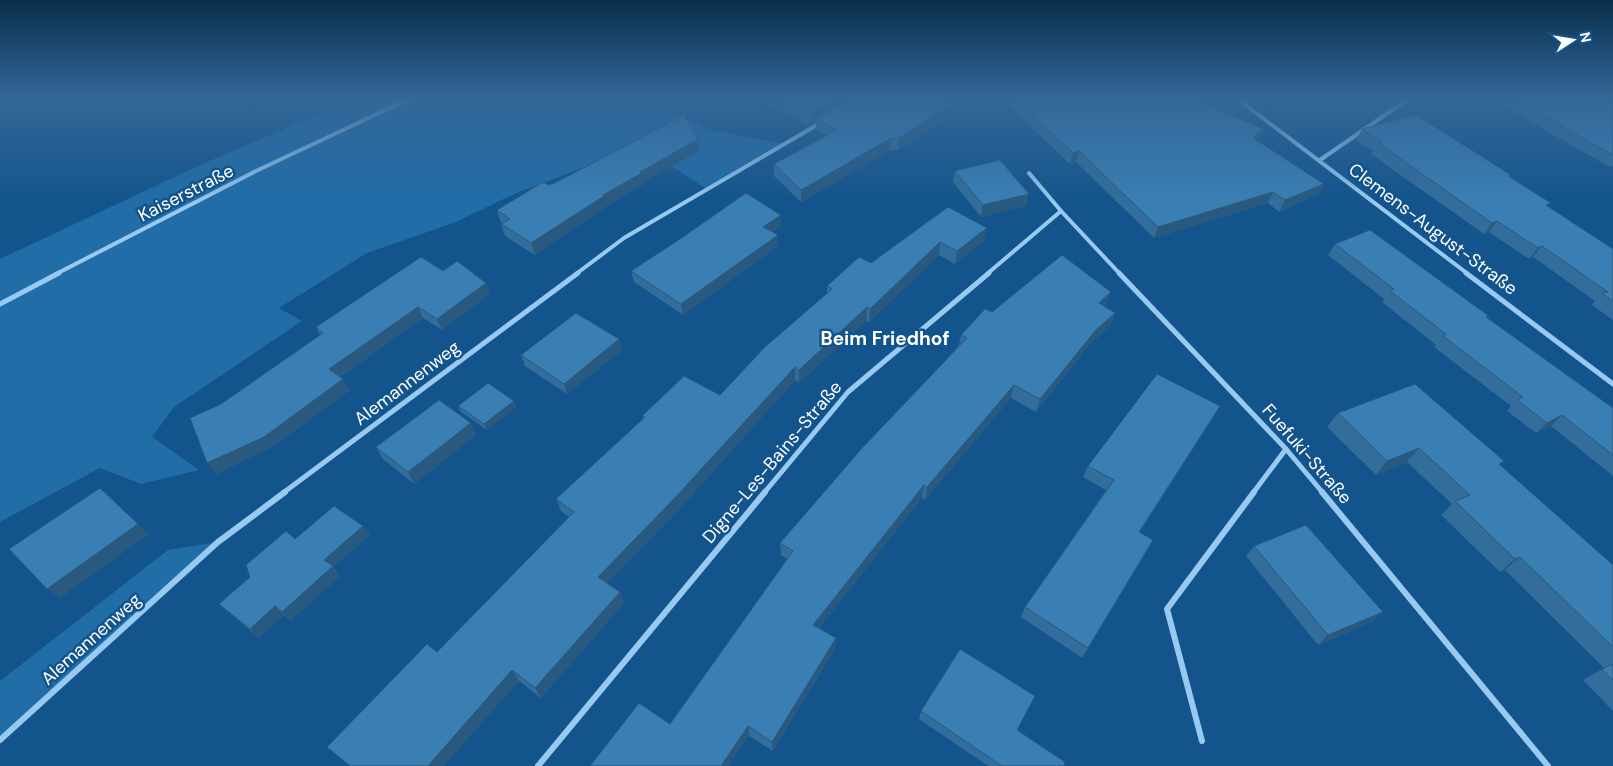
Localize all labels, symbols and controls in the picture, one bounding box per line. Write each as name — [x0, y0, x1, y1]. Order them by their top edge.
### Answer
north arrow — [1548, 15, 1598, 65]
text: N — [1576, 30, 1596, 44]
street label: Clemens-August-Straße — [1344, 158, 1522, 300]
street label: Kaiserstraße — [134, 159, 238, 227]
district label: Beim Friedhof — [821, 326, 949, 351]
street label: Alemannenweg — [349, 335, 465, 431]
street label: Digne-Les-Bains-Straße — [697, 376, 847, 548]
street label: Fuefuki-Straße — [1257, 399, 1357, 509]
street label: Alemannenweg — [36, 588, 146, 690]

